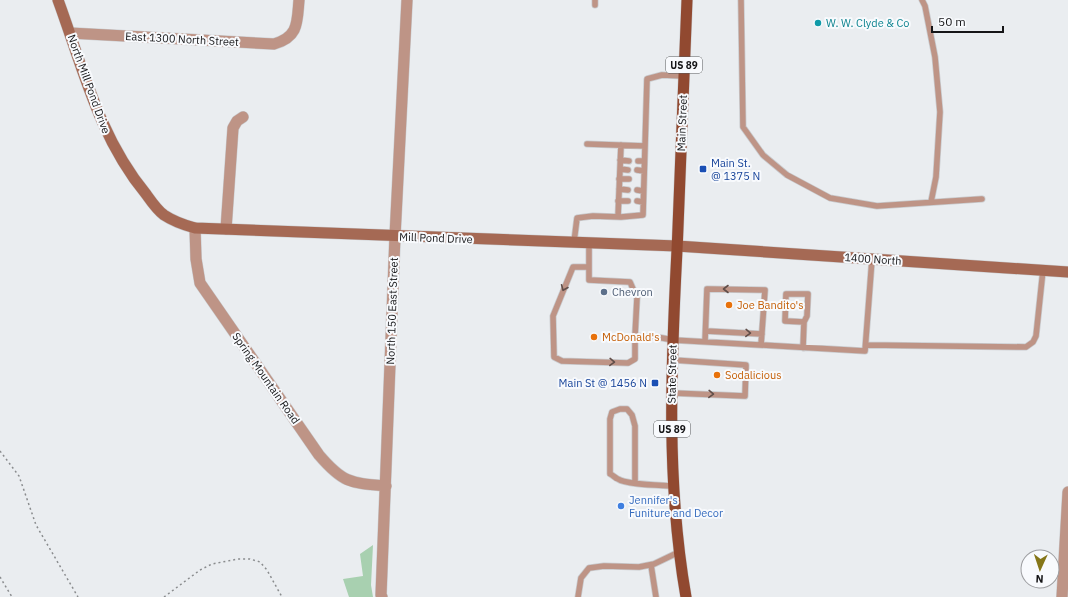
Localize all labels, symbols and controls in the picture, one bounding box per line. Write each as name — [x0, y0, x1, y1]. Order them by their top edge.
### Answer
scale bar — [932, 8, 1003, 34]
text: 50 m — [938, 14, 966, 29]
place label: W. W. Clyde & Co — [826, 16, 910, 30]
marker: W. W. Clyde & Co — [813, 18, 823, 28]
street label: East 1300 North Street — [125, 29, 239, 49]
street label: North Mill Pond Drive — [65, 33, 113, 135]
road number: US 89 — [666, 57, 702, 73]
street label: Main Street — [674, 94, 690, 152]
place label: Main St. @ 1375 N — [711, 156, 760, 183]
marker: Main St. @ 1375 N — [698, 164, 708, 174]
street label: Mill Pond Drive — [399, 230, 473, 246]
street label: 1400 North — [844, 250, 902, 268]
street label: North 150 East Street — [383, 257, 401, 365]
one-way arrow — [561, 285, 569, 292]
place label: Chevron — [612, 285, 653, 299]
one-way arrow — [723, 285, 729, 293]
marker: Chevron — [599, 287, 609, 297]
place label: Joe Bandito's — [737, 298, 804, 312]
marker: Joe Bandito's — [724, 300, 734, 310]
one-way arrow — [745, 329, 751, 337]
street label: Spring Mountain Road — [229, 330, 303, 426]
place label: McDonald's — [602, 330, 660, 344]
marker: McDonald's — [589, 332, 599, 342]
street label: State Street — [664, 344, 680, 404]
one-way arrow — [609, 358, 615, 366]
place label: Sodalicious — [725, 368, 782, 382]
marker: Sodalicious — [712, 370, 722, 380]
place label: Main St @ 1456 N — [559, 376, 647, 390]
marker: Main St @ 1456 N — [650, 378, 660, 388]
one-way arrow — [708, 390, 714, 399]
road number: US 89 — [654, 421, 690, 437]
place label: Jennifer's Funiture and Decor — [629, 493, 723, 520]
marker: Jennifer's Funiture and Decor — [616, 501, 626, 511]
north arrow — [1020, 549, 1060, 589]
text: N — [1035, 572, 1044, 586]

